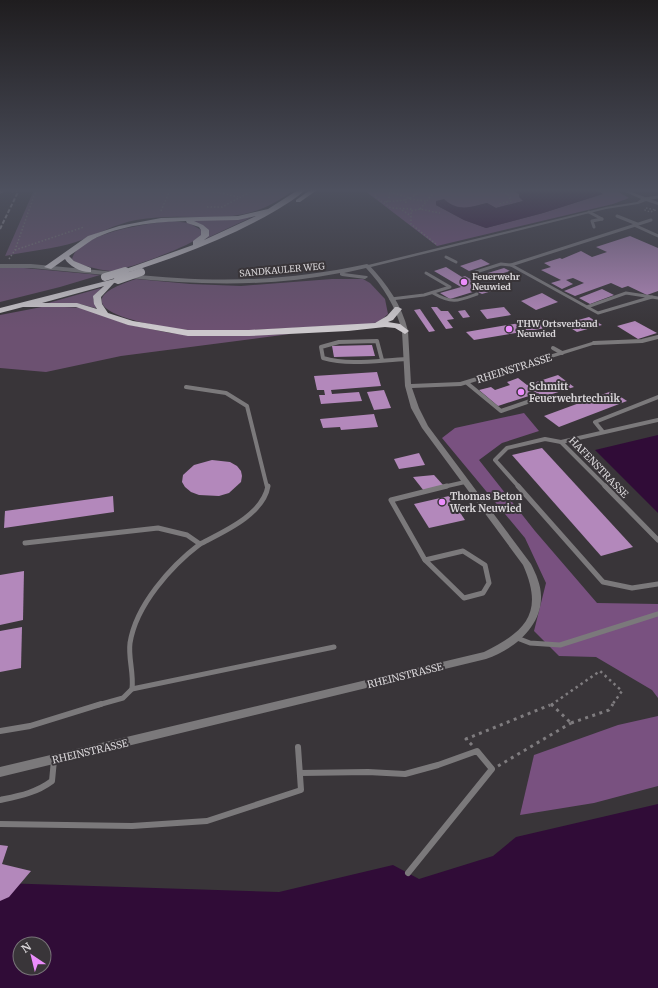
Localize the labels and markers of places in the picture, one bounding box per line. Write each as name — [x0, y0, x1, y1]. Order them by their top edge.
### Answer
place label: Feuerwehr Neuwied — [472, 271, 520, 292]
marker: Feuerwehr Neuwied — [459, 277, 469, 287]
place label: THW Ortsverband Neuwied — [517, 318, 598, 339]
marker: THW Ortsverband Neuwied — [504, 324, 514, 334]
place label: Schmitt Feuerwehrtechnik — [529, 380, 620, 405]
marker: Schmitt Feuerwehrtechnik — [516, 387, 526, 397]
place label: Thomas Beton Werk Neuwied — [449, 490, 522, 515]
marker: Thomas Beton Werk Neuwied — [437, 497, 447, 507]

